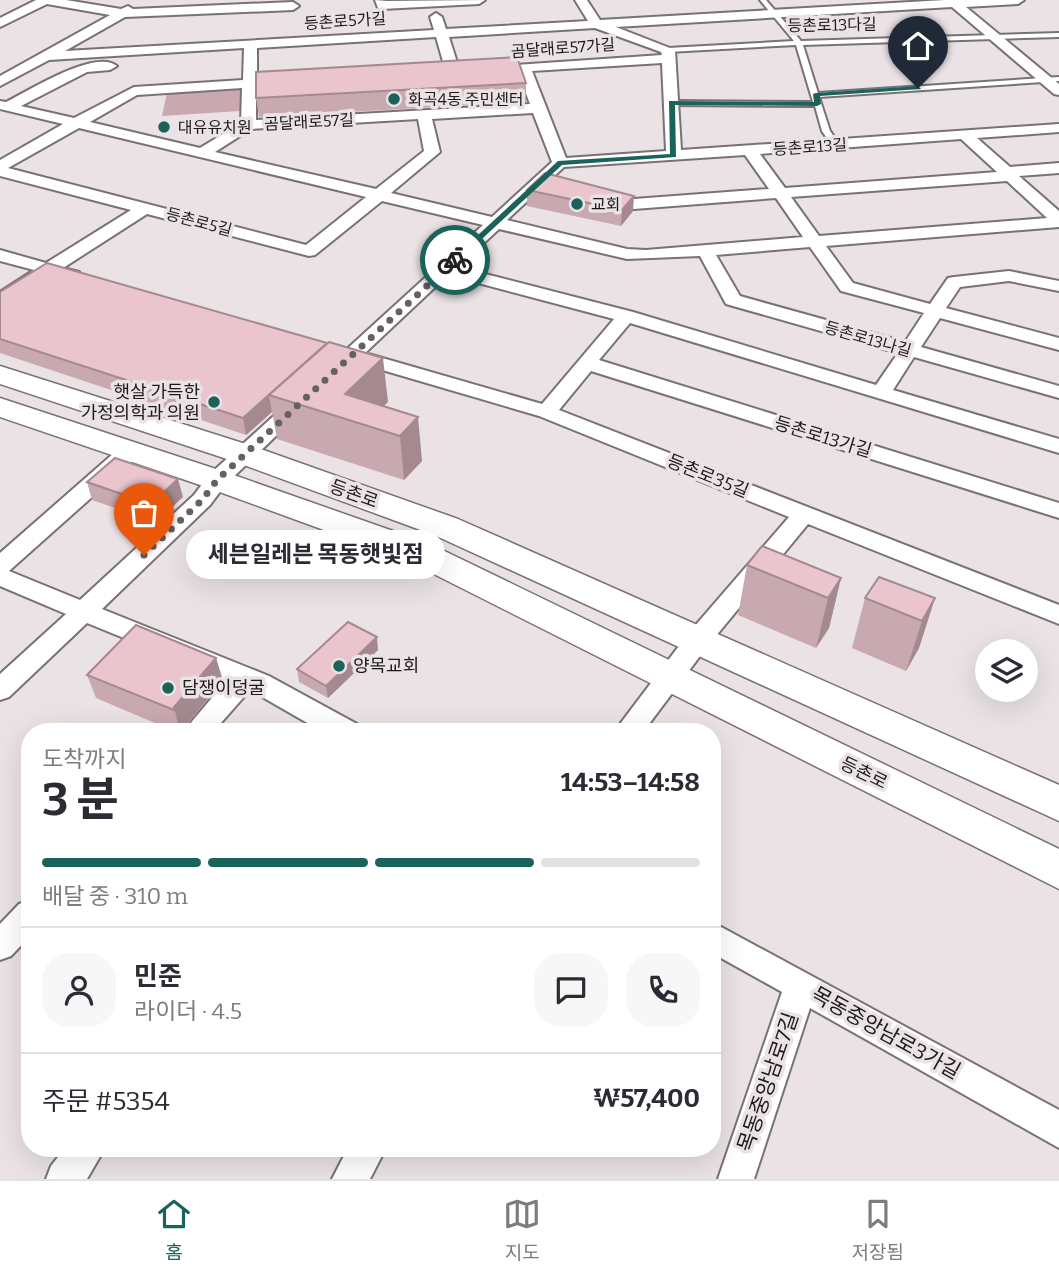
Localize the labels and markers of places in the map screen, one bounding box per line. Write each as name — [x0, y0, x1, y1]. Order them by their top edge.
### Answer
pin — [888, 16, 948, 88]
place label: 화곡4동 주민센터 — [408, 90, 524, 109]
marker: 화곡4동 주민센터 — [386, 91, 402, 107]
place label: 대유유치원 — [178, 118, 252, 137]
marker: 대유유치원 — [156, 119, 172, 135]
place label: 교회 — [591, 195, 620, 214]
marker: 교회 — [569, 196, 585, 212]
place label: 햇살 가득한 가정의학과 의원 — [80, 381, 200, 424]
marker: 햇살 가득한 가정의학과 의원 — [206, 394, 222, 410]
pin — [114, 483, 174, 555]
callout: 세븐일레븐 목동햇빛점 — [186, 530, 445, 580]
place label: 양목교회 — [353, 655, 419, 677]
marker: 양목교회 — [331, 658, 347, 674]
place label: 담쟁이덩굴 — [182, 677, 265, 699]
marker: 담쟁이덩굴 — [160, 680, 176, 696]

